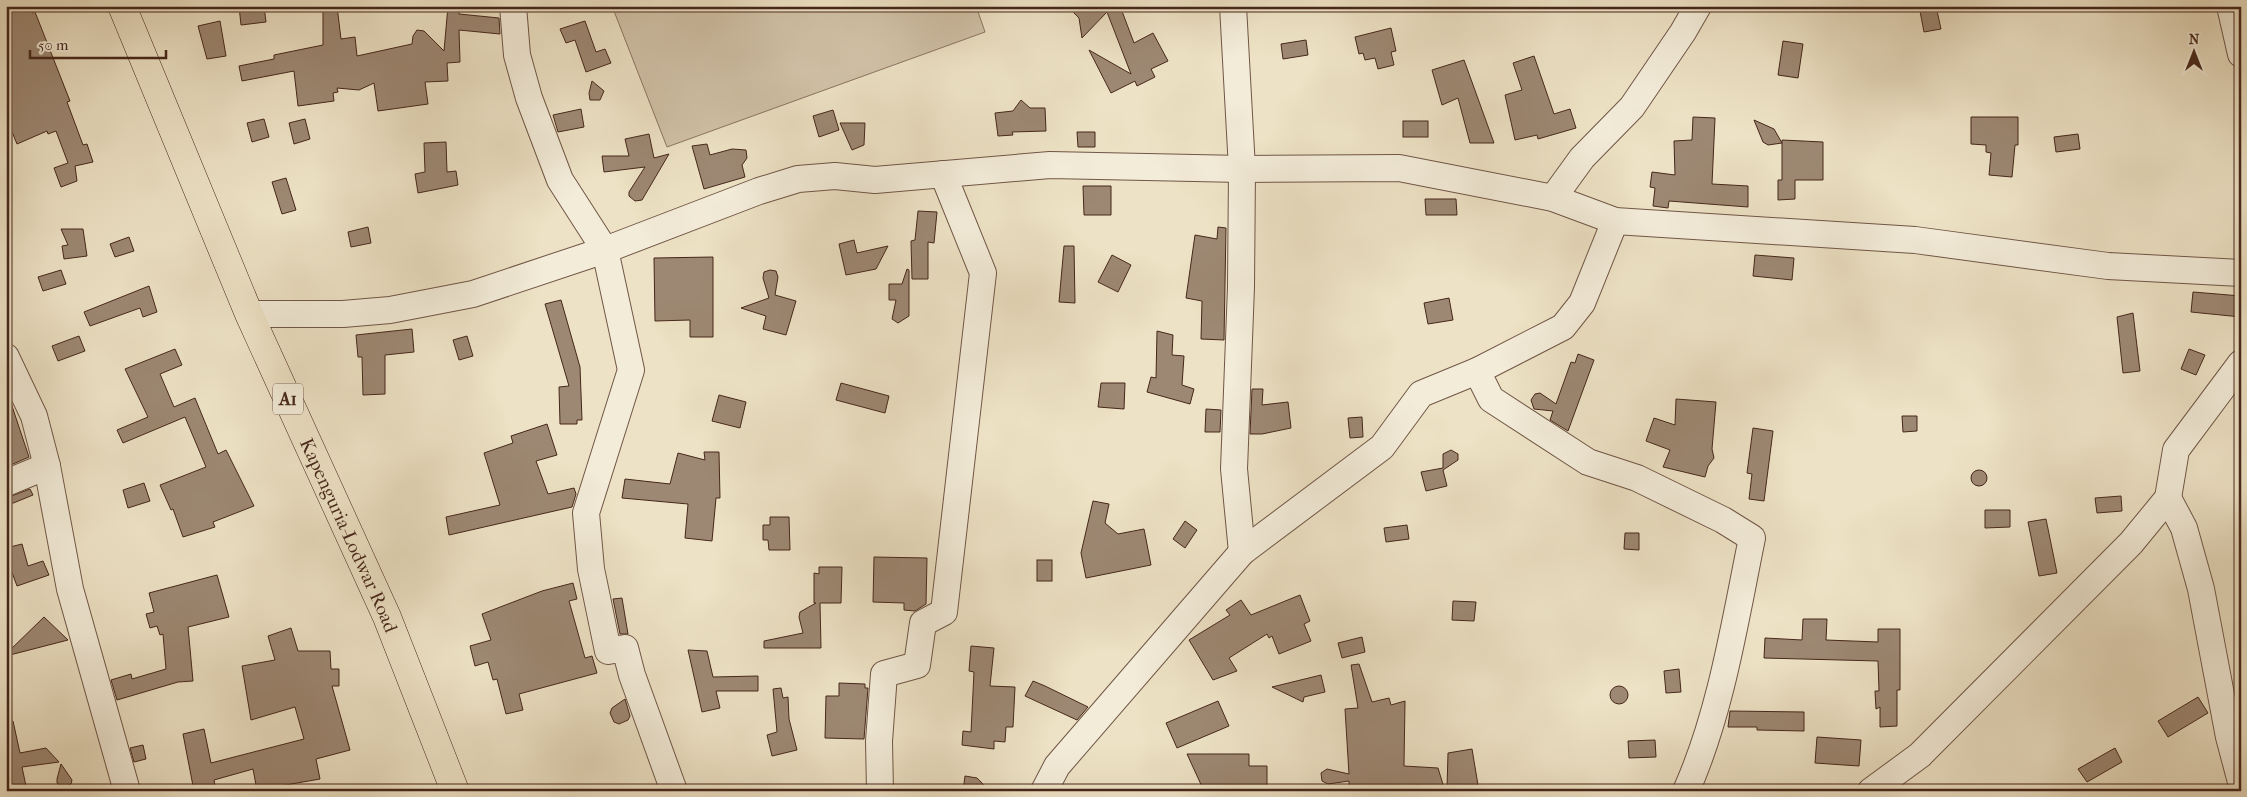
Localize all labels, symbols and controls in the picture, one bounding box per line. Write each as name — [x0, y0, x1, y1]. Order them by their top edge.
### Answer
scale bar — [30, 28, 166, 60]
north arrow — [2170, 28, 2220, 78]
text: N — [2189, 31, 2200, 48]
text: 50 m — [38, 36, 69, 54]
road number: A1 — [273, 384, 303, 414]
street label: Kapenguria-Lodwar Road — [295, 435, 402, 636]

